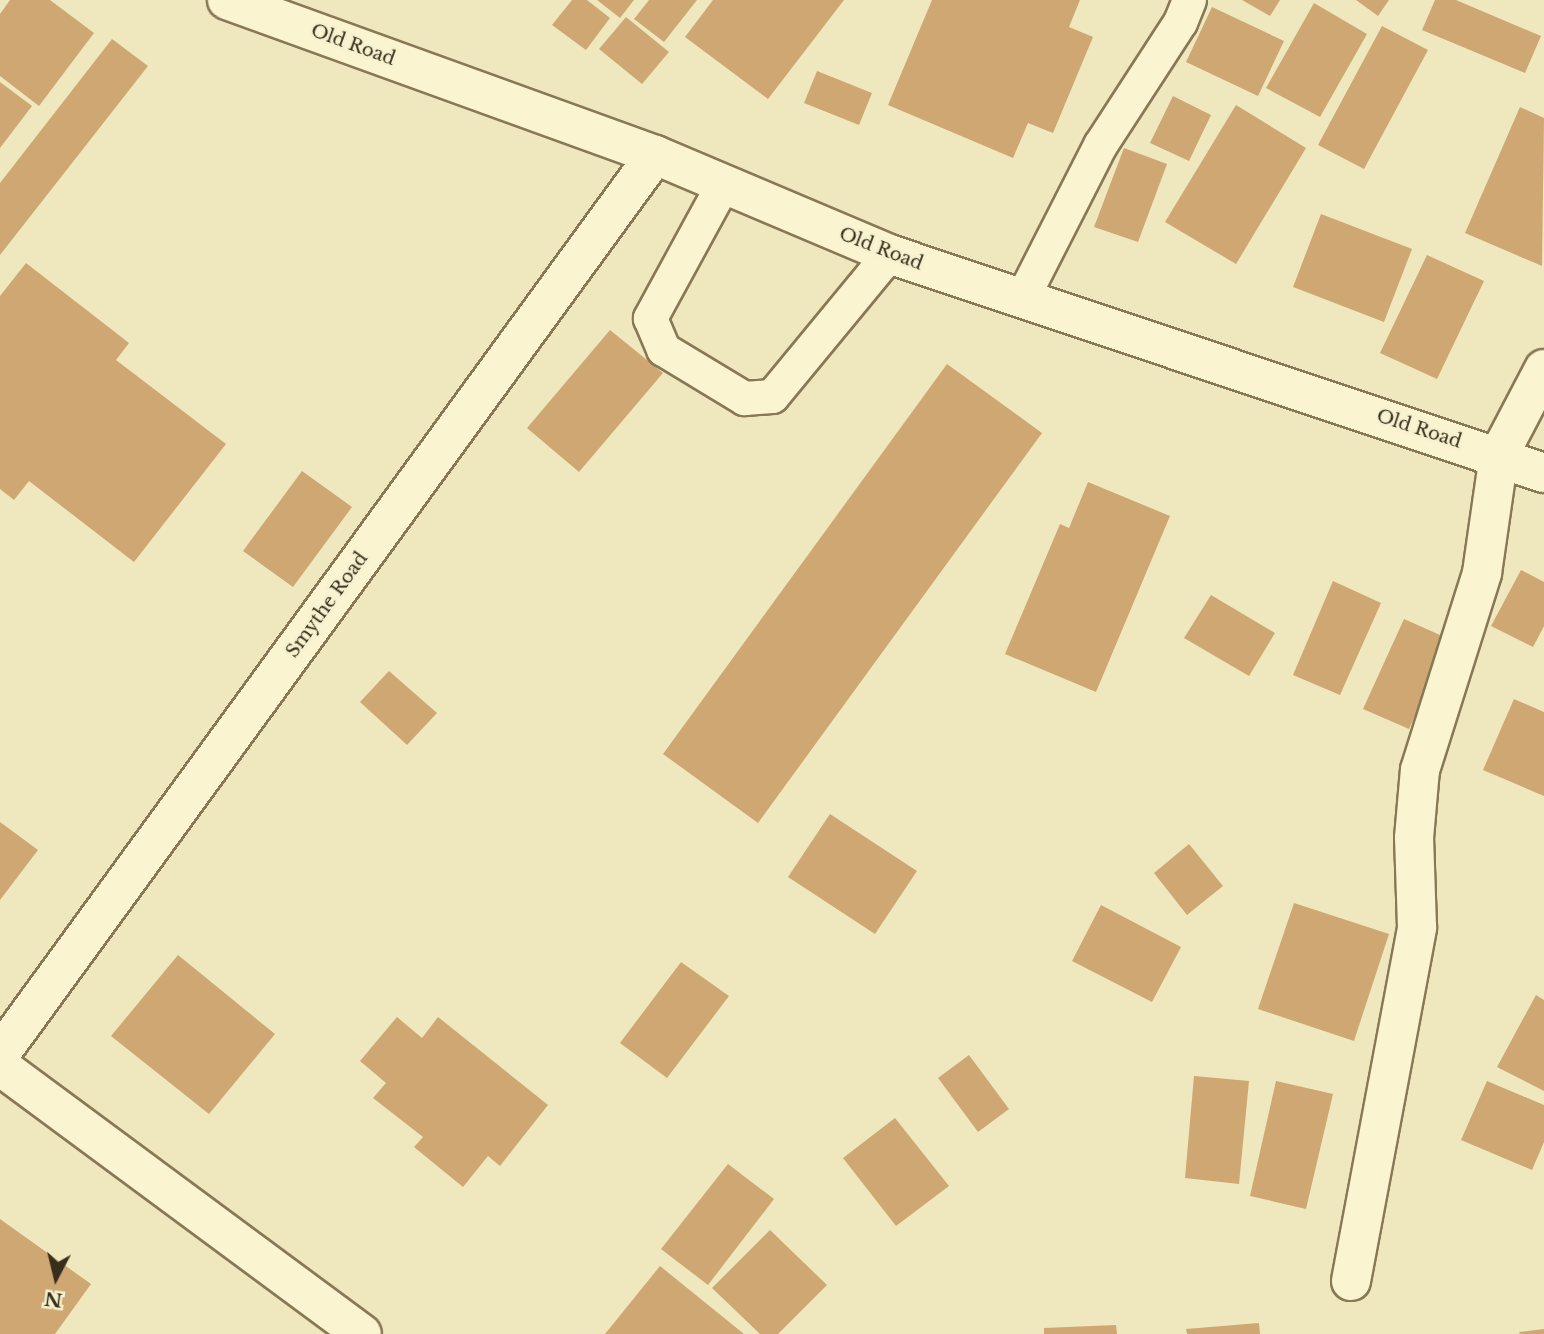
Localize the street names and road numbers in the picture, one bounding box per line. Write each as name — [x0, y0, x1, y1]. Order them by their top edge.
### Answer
street label: Old Road — [308, 20, 398, 70]
street label: Old Road — [836, 223, 926, 275]
street label: Old Road — [1374, 405, 1464, 453]
street label: Smythe Road — [282, 548, 372, 662]

